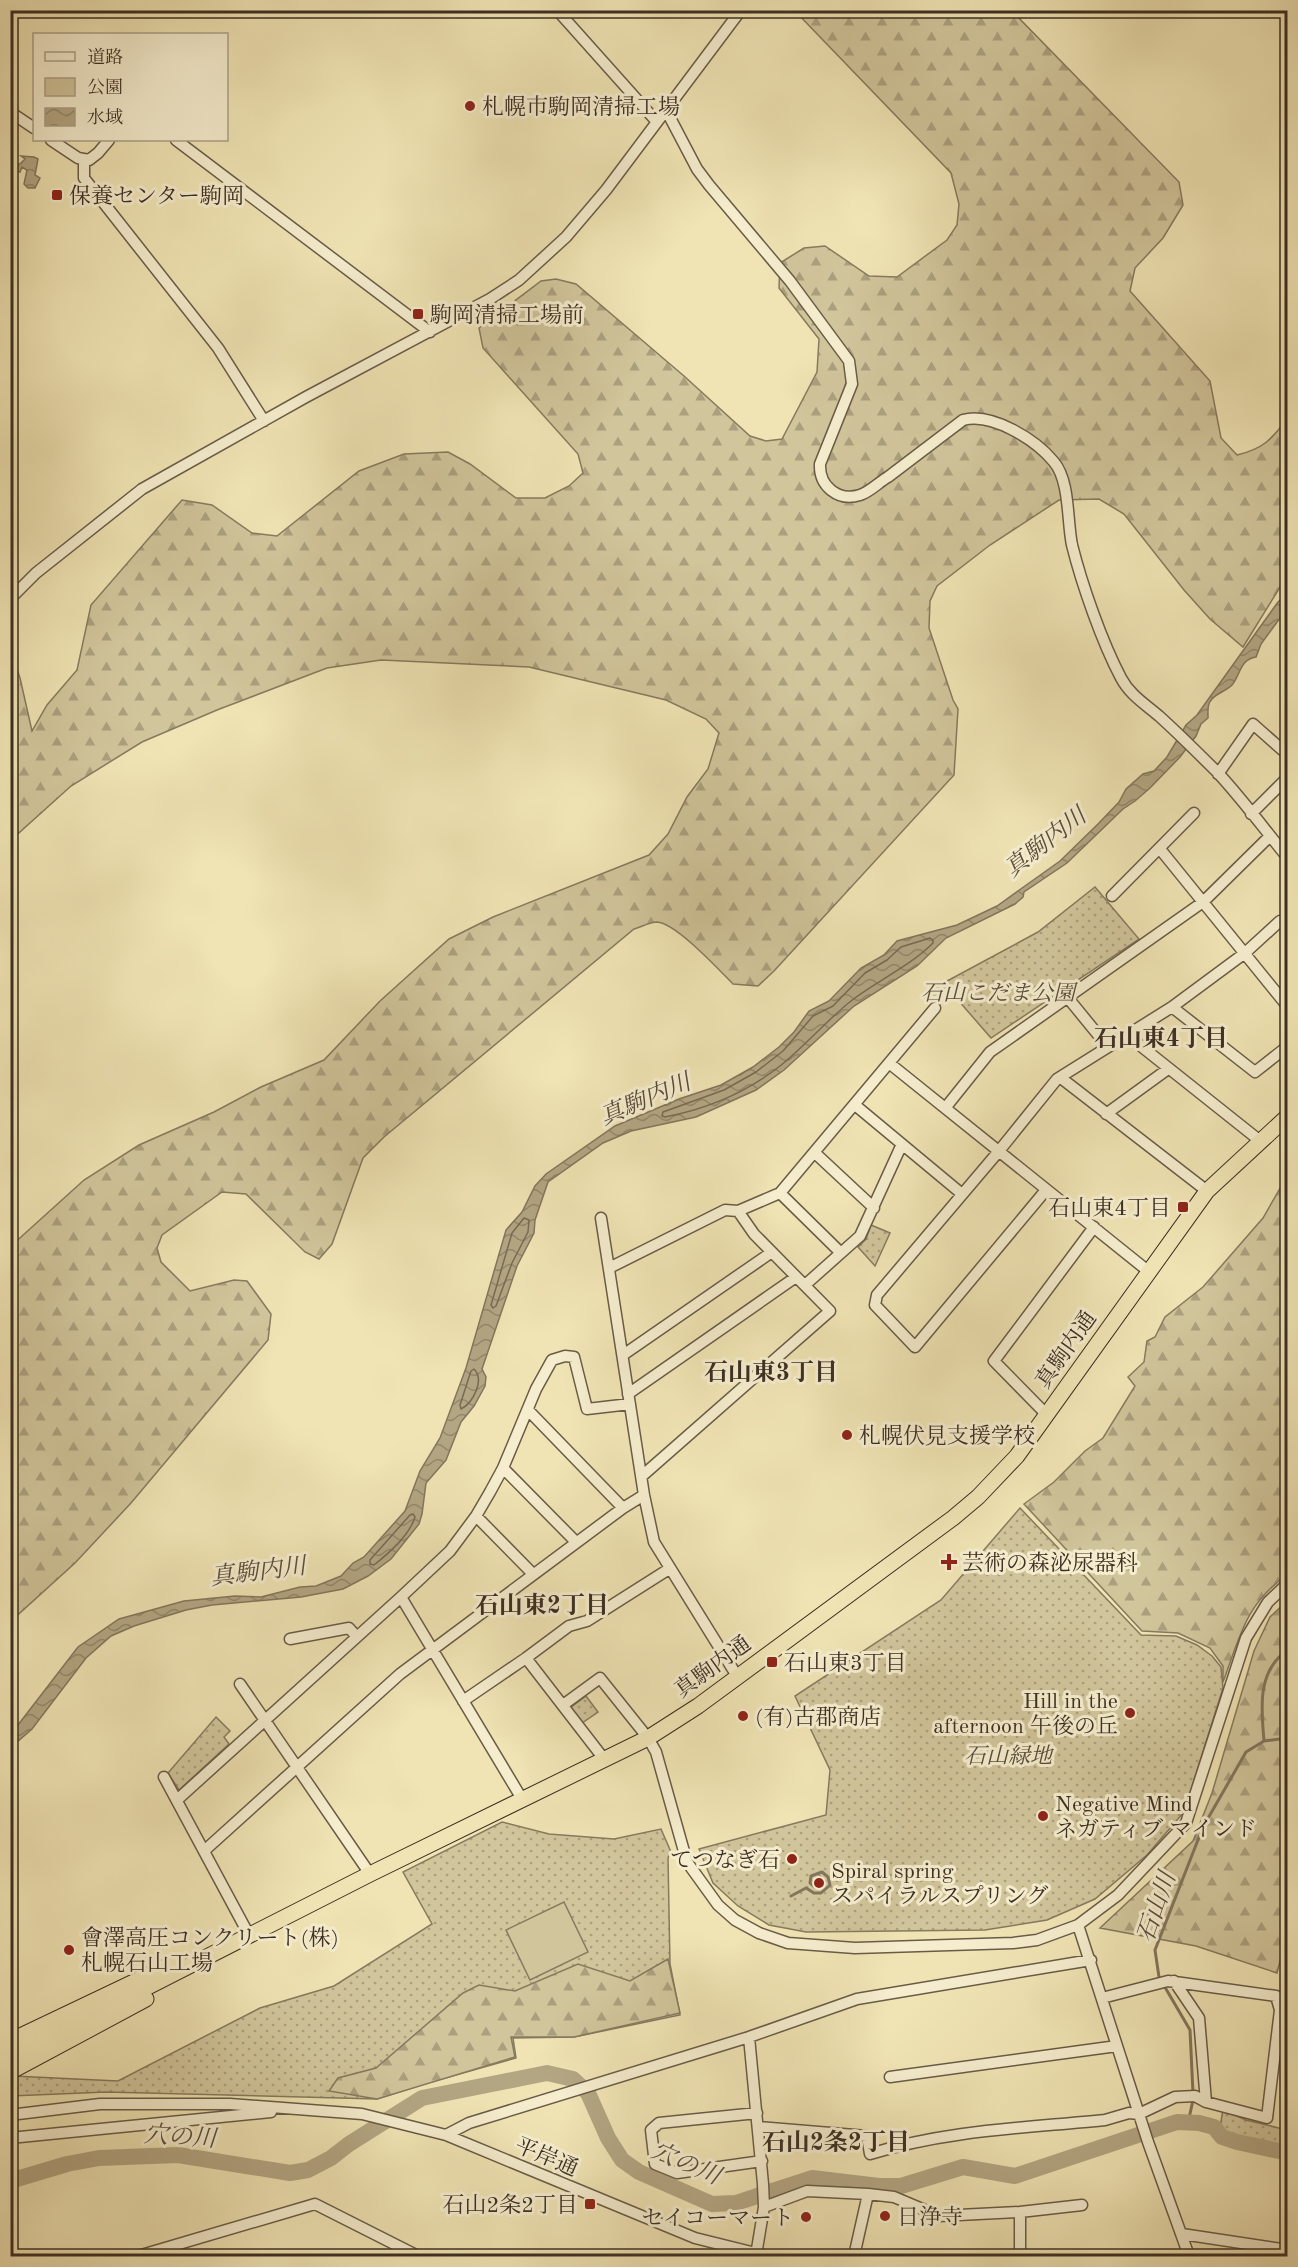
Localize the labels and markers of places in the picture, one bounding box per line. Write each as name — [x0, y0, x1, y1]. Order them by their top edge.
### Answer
place label: 札幌市駒岡清掃工場 — [482, 95, 680, 119]
marker: 札幌市駒岡清掃工場 — [463, 99, 477, 113]
place label: 保養センター駒岡 — [69, 184, 244, 208]
marker: 保養センター駒岡 — [50, 188, 64, 202]
place label: 駒岡清掃工場前 — [430, 303, 584, 327]
marker: 駒岡清掃工場前 — [411, 307, 425, 321]
place label: 石山東4丁目 — [1048, 1196, 1171, 1220]
marker: 石山東4丁目 — [1176, 1200, 1190, 1214]
place label: 札幌伏見支援学校 — [859, 1424, 1035, 1448]
marker: 札幌伏見支援学校 — [840, 1428, 854, 1442]
place label: 芸術の森泌尿器科 — [962, 1551, 1138, 1575]
marker: 芸術の森泌尿器科 — [940, 1553, 958, 1571]
place label: 石山東3丁目 — [784, 1651, 907, 1675]
marker: 石山東3丁目 — [765, 1655, 779, 1669]
place label: Hill in the afternoon 午後の丘 — [933, 1691, 1118, 1738]
place label: (有)古郡商店 — [755, 1705, 881, 1729]
marker: Hill in the afternoon 午後の丘 — [1123, 1706, 1137, 1720]
marker: (有)古郡商店 — [736, 1709, 750, 1723]
place label: Negative Mind ネガティブ マインド — [1055, 1794, 1257, 1841]
marker: Negative Mind ネガティブ マインド — [1036, 1809, 1050, 1823]
place label: てつなぎ石 — [670, 1848, 780, 1872]
marker: てつなぎ石 — [785, 1852, 799, 1866]
place label: Spiral spring スパイラルスプリング — [831, 1861, 1048, 1908]
marker: Spiral spring スパイラルスプリング — [812, 1876, 826, 1890]
place label: 會澤高圧コンクリート(株) 札幌石山工場 — [81, 1926, 339, 1975]
marker: 會澤高圧コンクリート(株) 札幌石山工場 — [62, 1943, 76, 1957]
place label: 石山2条2丁目 — [442, 2193, 578, 2217]
marker: 石山2条2丁目 — [583, 2197, 597, 2211]
place label: 日浄寺 — [897, 2205, 963, 2229]
place label: セイコーマート — [642, 2208, 794, 2230]
marker: 日浄寺 — [878, 2209, 892, 2223]
marker: セイコーマート — [799, 2210, 813, 2224]

